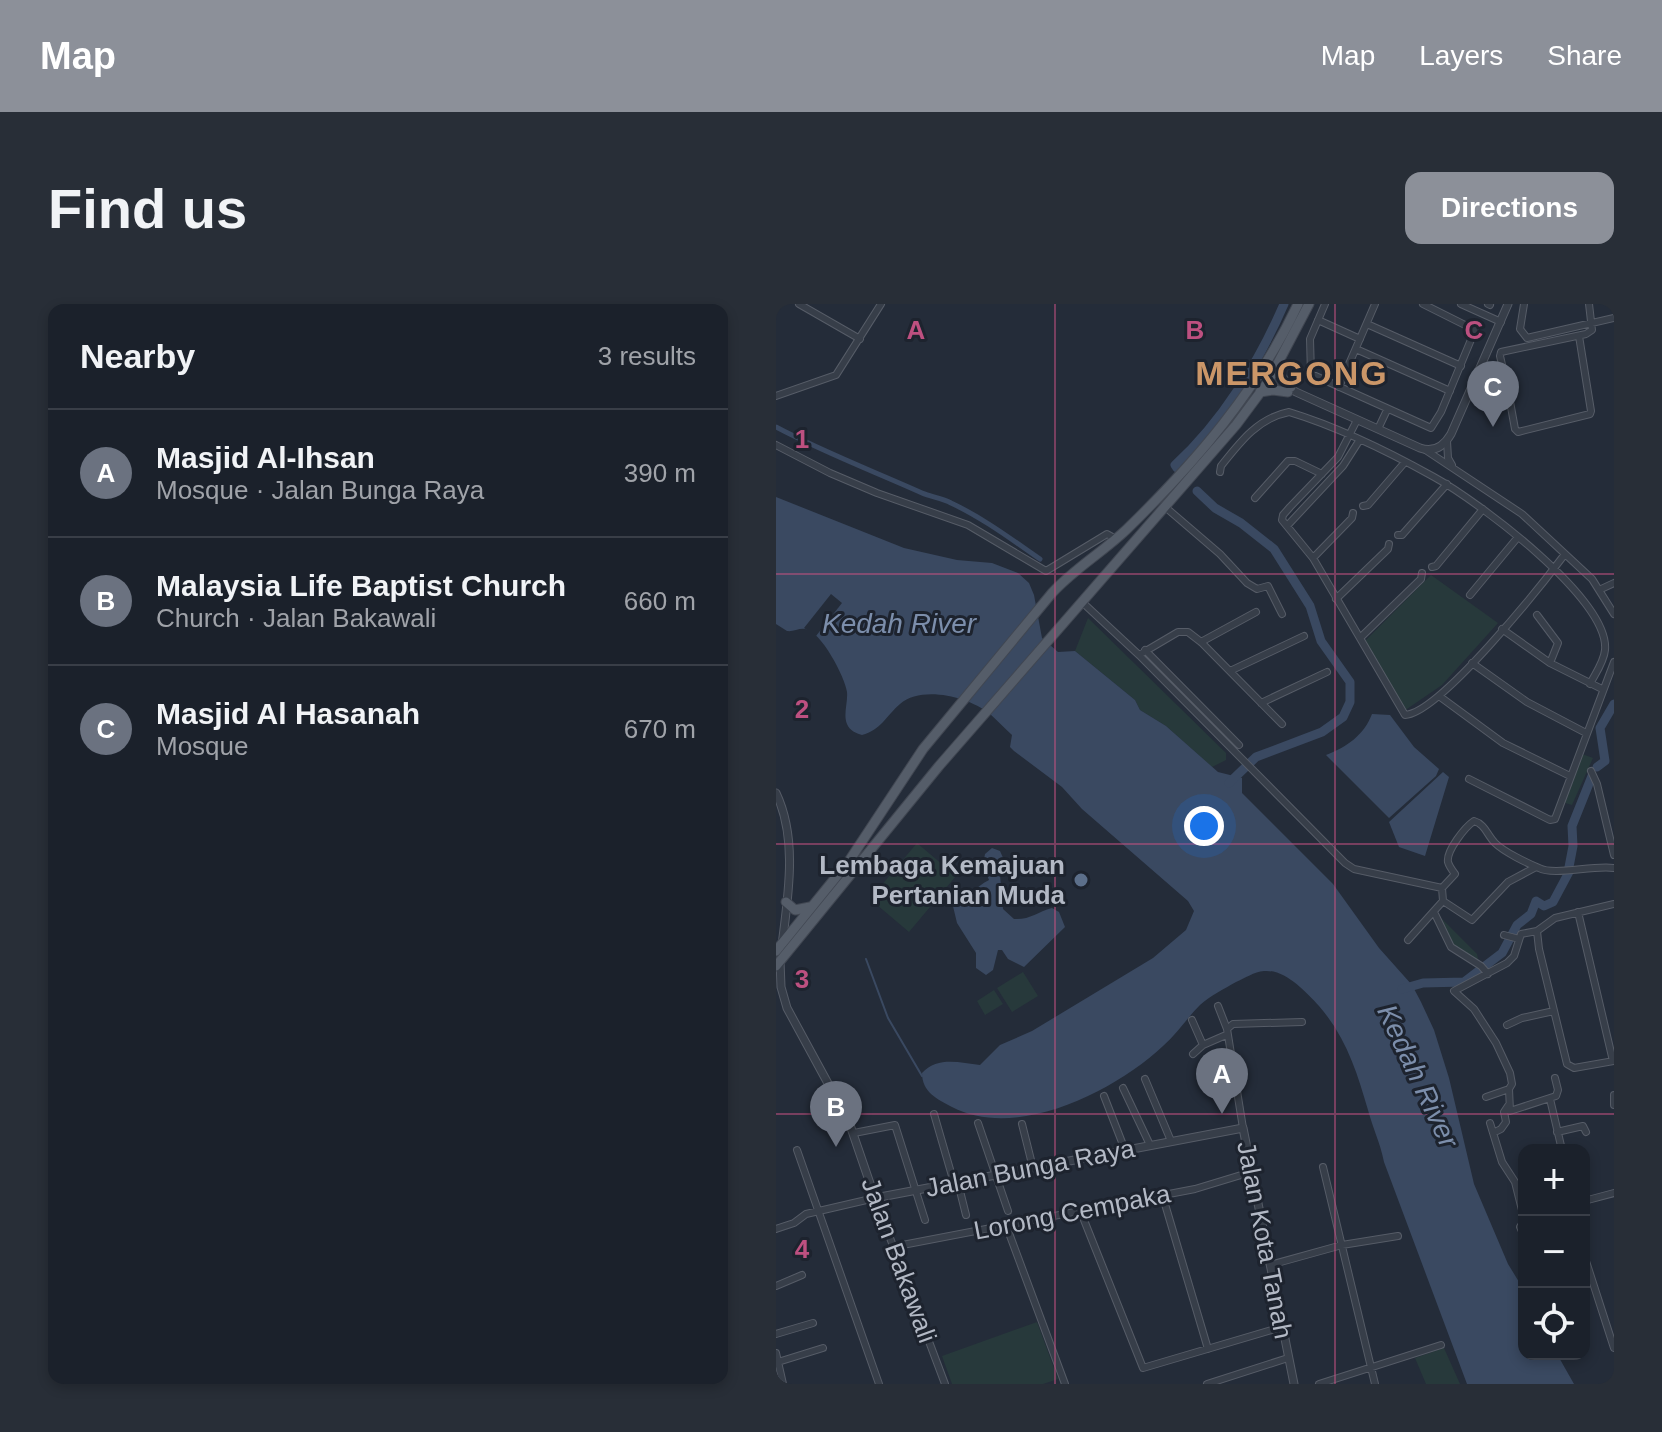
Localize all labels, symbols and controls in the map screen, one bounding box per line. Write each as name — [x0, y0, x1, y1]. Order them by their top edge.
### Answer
text: Map — [40, 35, 116, 77]
text: Map — [1321, 40, 1375, 71]
text: Layers — [1419, 40, 1503, 71]
text: Share — [1547, 40, 1622, 71]
button: Directions — [1405, 172, 1614, 244]
text: Find us — [48, 177, 247, 240]
text: A — [907, 315, 926, 345]
text: B — [1186, 315, 1204, 345]
text: C — [1465, 315, 1484, 345]
text: Nearby — [80, 337, 195, 375]
text: 3 results — [598, 341, 696, 371]
district label: MERGONG — [1195, 354, 1389, 392]
pin: C — [1467, 361, 1519, 427]
text: 1 — [795, 424, 809, 454]
text: Masjid Al-Ihsan — [156, 441, 375, 474]
text: A — [97, 458, 115, 488]
text: 390 m — [624, 458, 696, 488]
text: Mosque · Jalan Bunga Raya — [156, 475, 484, 505]
text: Malaysia Life Baptist Church — [156, 569, 566, 602]
text: B — [97, 586, 115, 616]
text: 660 m — [624, 586, 696, 616]
text: Church · Jalan Bakawali — [156, 603, 436, 633]
water label: Kedah River — [822, 608, 978, 639]
text: 2 — [795, 694, 809, 724]
text: Masjid Al Hasanah — [156, 697, 420, 730]
text: C — [97, 714, 115, 744]
text: 670 m — [624, 714, 696, 744]
text: Mosque — [156, 731, 249, 761]
your location — [1184, 806, 1224, 846]
place label: Lembaga Kemajuan Pertanian Muda — [819, 850, 1066, 910]
marker: Lembaga Kemajuan Pertanian Muda — [1072, 871, 1090, 889]
text: 3 — [795, 964, 809, 994]
water label: Kedah River — [1371, 1000, 1465, 1154]
pin: A — [1196, 1048, 1248, 1114]
pin: B — [810, 1081, 862, 1147]
street label: Jalan Bunga Raya — [923, 1133, 1138, 1203]
street label: Jalan Kota Tanah — [1231, 1139, 1299, 1341]
map controls — [1518, 1144, 1590, 1360]
button: + — [1518, 1144, 1590, 1216]
street label: Jalan Bakawali — [855, 1173, 943, 1347]
street label: Lorong Cempaka — [971, 1178, 1173, 1246]
button: − — [1518, 1216, 1590, 1288]
text: 4 — [795, 1234, 810, 1264]
button: locate — [1518, 1288, 1590, 1360]

